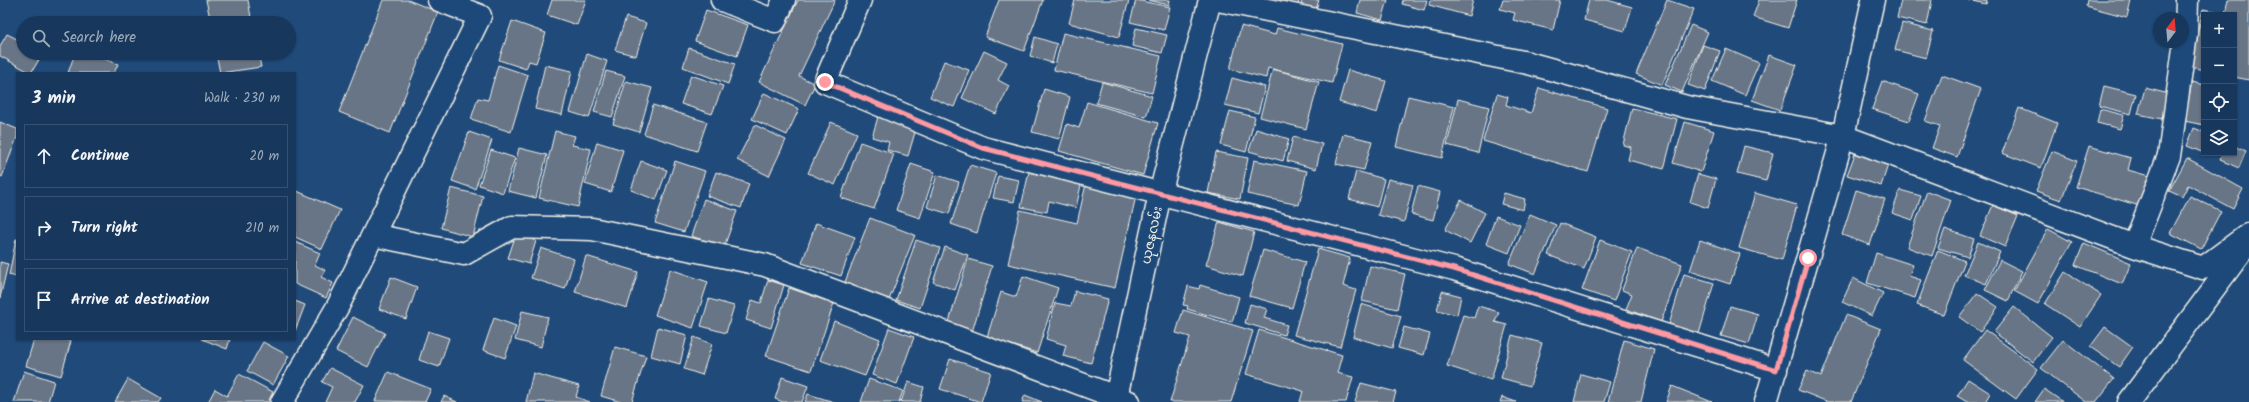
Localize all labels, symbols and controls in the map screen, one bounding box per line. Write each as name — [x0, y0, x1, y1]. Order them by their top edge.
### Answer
north arrow — [2153, 12, 2189, 48]
map controls — [2201, 12, 2237, 156]
button: + — [2201, 12, 2237, 48]
search box — [16, 16, 296, 60]
text: Search here — [62, 26, 136, 50]
icon: search — [30, 27, 52, 49]
button: − — [2201, 48, 2237, 84]
route end — [816, 73, 834, 91]
button: locate — [2201, 84, 2237, 120]
text: 3 min — [32, 85, 76, 112]
text: Walk · 230 m — [204, 88, 280, 109]
button: layers — [2201, 120, 2237, 156]
text: Continue — [71, 144, 129, 168]
icon: ahead — [33, 145, 55, 167]
text: 20 m — [249, 146, 279, 167]
street label: ယုဇနလမ်း — [1136, 204, 1169, 266]
text: Turn right — [71, 216, 138, 240]
icon: right — [33, 217, 55, 239]
text: 210 m — [245, 218, 279, 239]
route start — [1799, 249, 1817, 267]
text: Arrive at destination — [71, 288, 210, 312]
icon: arrive — [33, 289, 55, 311]

